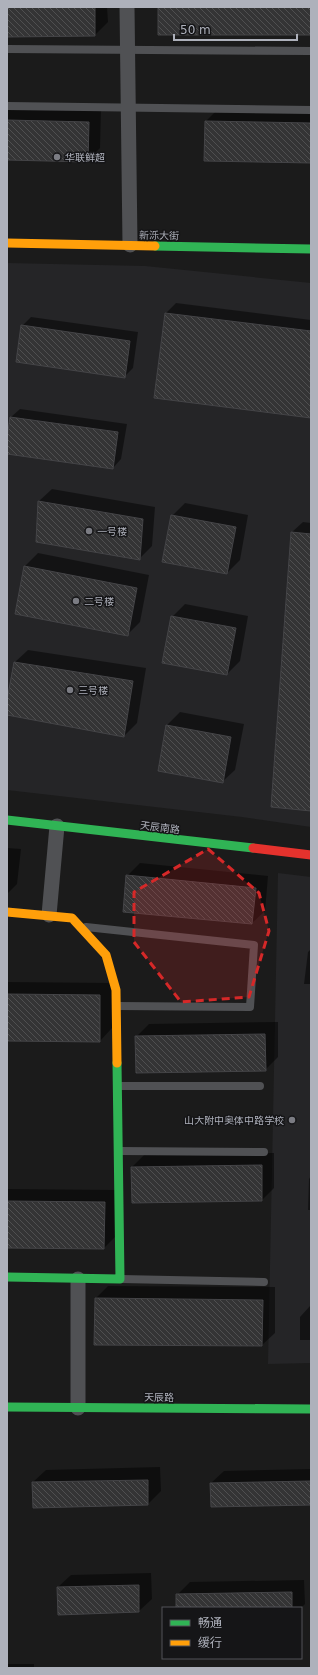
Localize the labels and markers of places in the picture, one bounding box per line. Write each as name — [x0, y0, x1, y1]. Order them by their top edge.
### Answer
marker: 华联鲜超 — [52, 152, 62, 162]
place label: 华联鲜超 — [65, 152, 105, 163]
marker: 一号楼 — [84, 526, 94, 536]
place label: 一号楼 — [97, 526, 127, 537]
marker: 二号楼 — [71, 596, 81, 606]
place label: 二号楼 — [84, 596, 114, 607]
marker: 三号楼 — [65, 685, 75, 695]
place label: 三号楼 — [78, 685, 108, 696]
place label: 山大附中奥体中路学校 — [184, 1115, 284, 1126]
marker: 山大附中奥体中路学校 — [287, 1115, 297, 1125]

